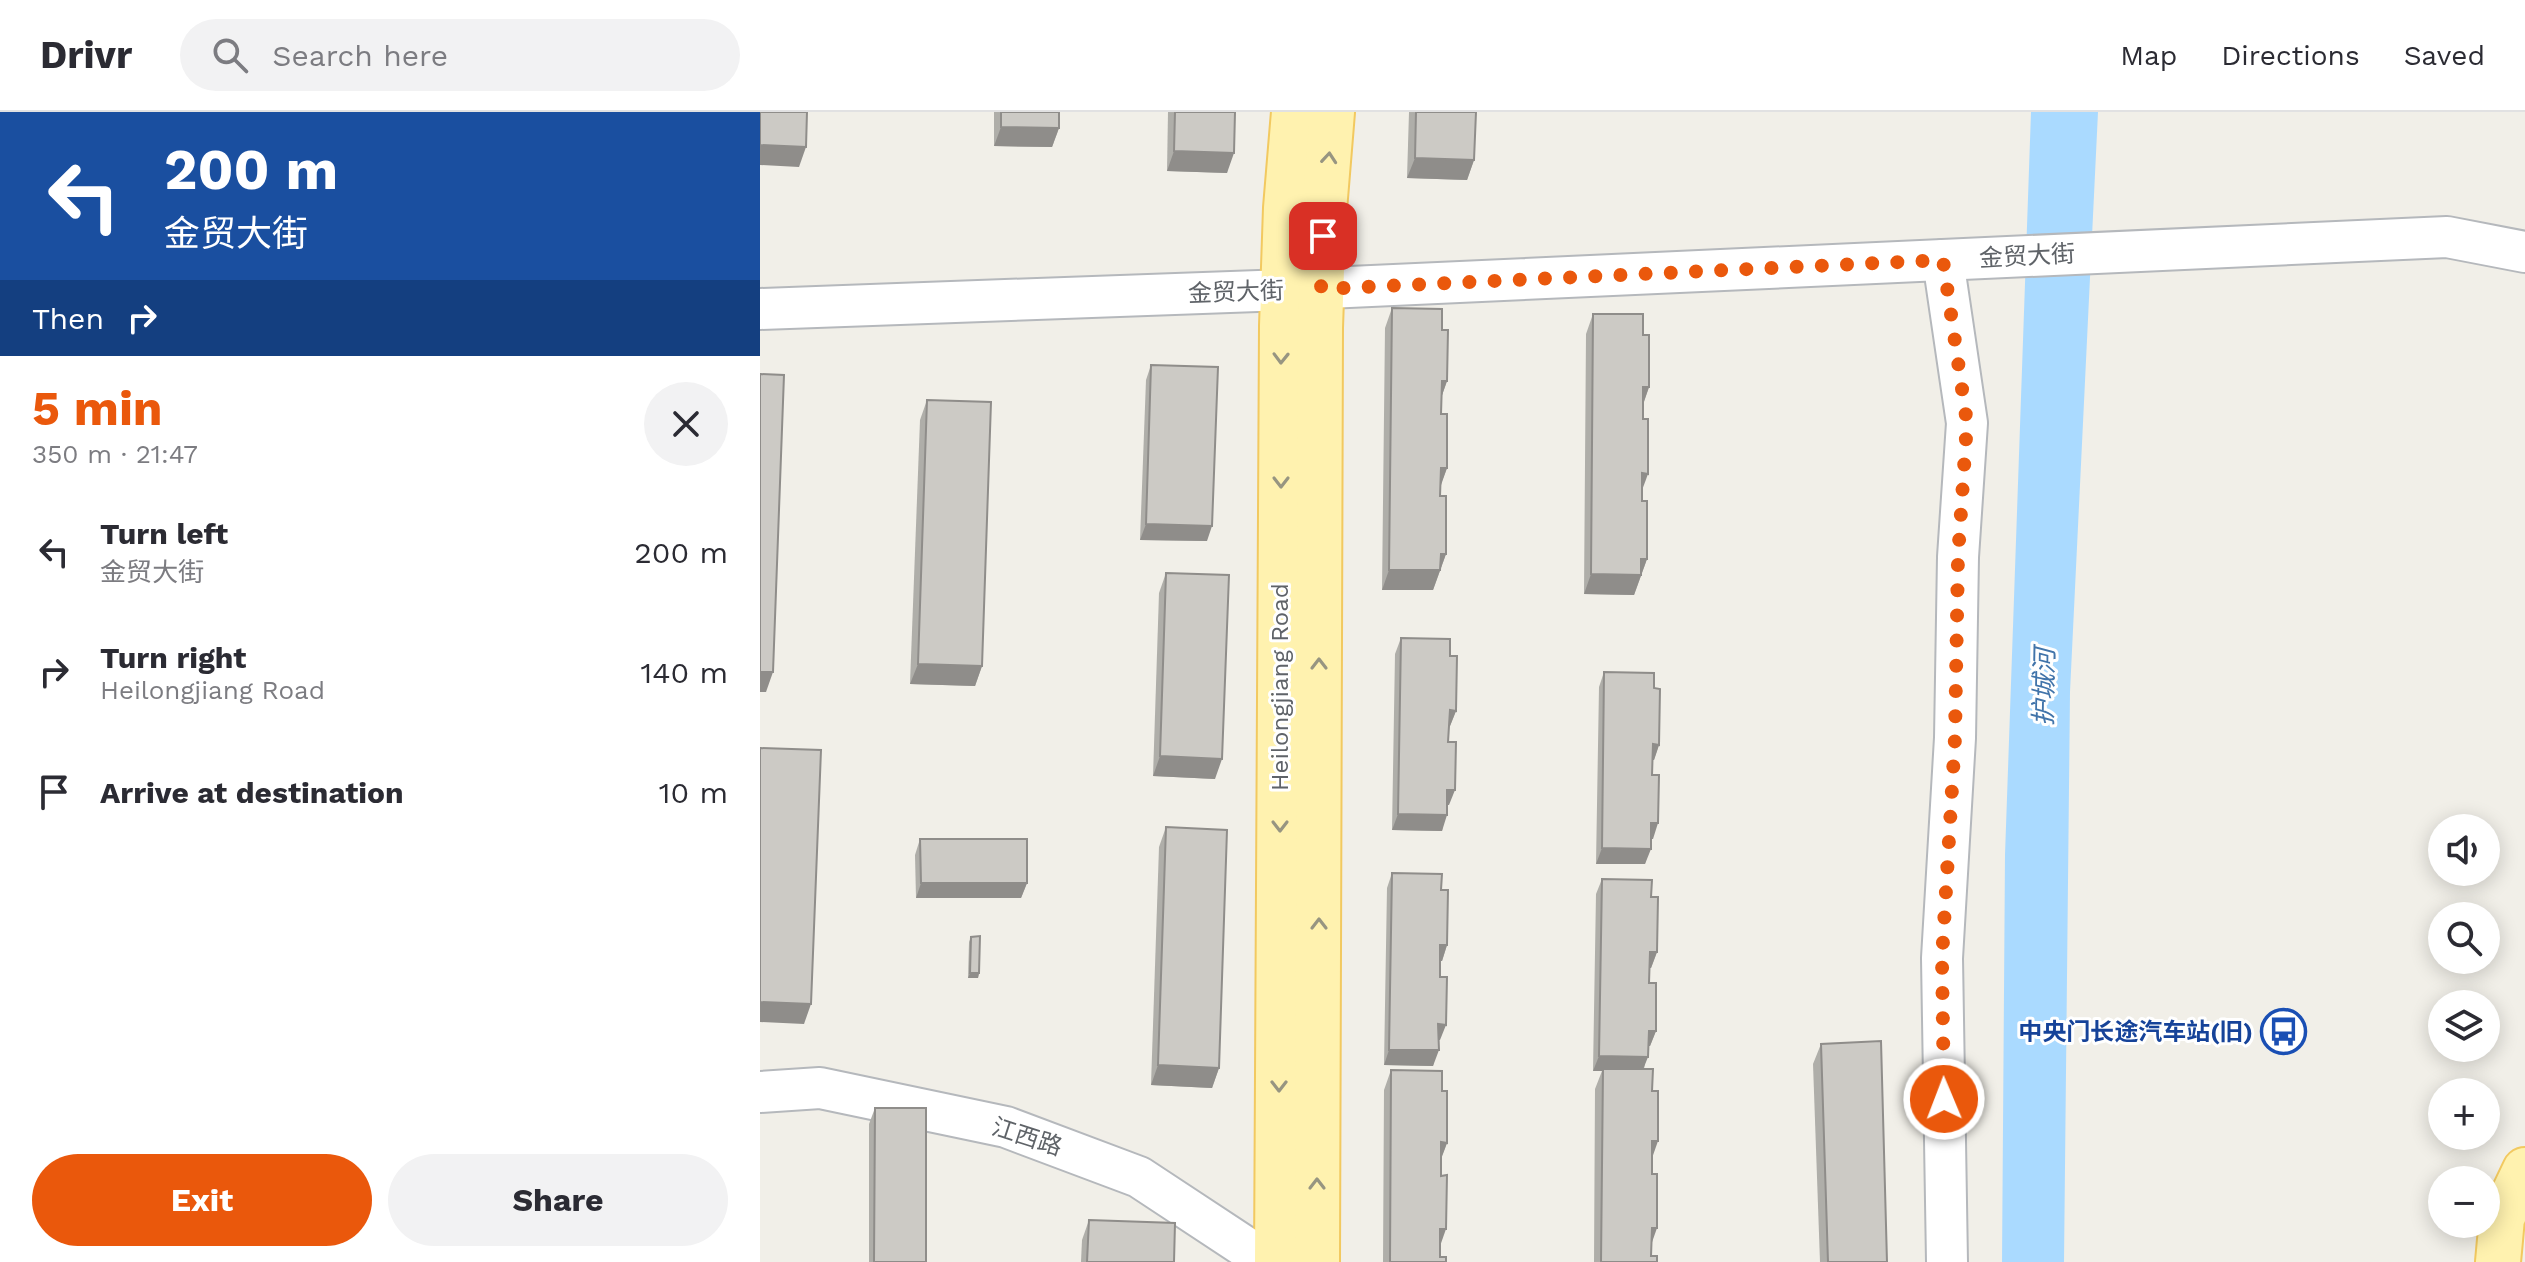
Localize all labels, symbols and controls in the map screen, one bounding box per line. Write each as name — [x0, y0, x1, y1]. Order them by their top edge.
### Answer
search box — [180, 19, 740, 91]
text: Drivr — [40, 33, 132, 77]
icon: search — [208, 33, 252, 77]
text: Search here — [272, 38, 448, 73]
text: Map — [2120, 39, 2177, 72]
text: Directions — [2221, 39, 2360, 72]
text: Saved — [2404, 39, 2485, 72]
text: 200 m — [164, 137, 338, 203]
icon: left — [32, 144, 136, 248]
one-way arrow — [1320, 152, 1337, 165]
pin — [1289, 202, 1357, 270]
text: 金贸大街 — [164, 213, 308, 255]
icon: arrive — [1301, 214, 1345, 258]
street label: 金贸大街 — [1978, 240, 2076, 272]
street label: 金贸大街 — [1188, 276, 1284, 308]
icon: right — [120, 296, 164, 340]
text: Then — [32, 301, 104, 336]
one-way arrow — [1272, 352, 1290, 365]
text: 5 min — [32, 380, 163, 437]
button: close — [644, 382, 728, 466]
text: 350 m · 21:47 — [32, 439, 198, 469]
one-way arrow — [1272, 476, 1290, 489]
text: Turn left — [100, 516, 228, 551]
icon: left — [32, 530, 76, 574]
text: 200 m — [634, 535, 728, 570]
text: 金贸大街 — [100, 557, 204, 587]
street label: Heilongjiang Road — [1266, 583, 1294, 791]
text: Turn right — [100, 640, 246, 675]
water label: 护城河 — [2028, 643, 2060, 726]
icon: right — [32, 650, 76, 694]
text: 140 m — [640, 655, 728, 690]
one-way arrow — [1310, 657, 1328, 670]
text: Heilongjiang Road — [100, 675, 325, 705]
icon: arrive — [32, 770, 76, 814]
text: Arrive at destination — [100, 775, 404, 810]
text: 10 m — [659, 775, 728, 810]
map controls — [2428, 814, 2500, 1238]
button: sound — [2428, 814, 2500, 886]
one-way arrow — [1271, 820, 1289, 833]
button: search — [2428, 902, 2500, 974]
one-way arrow — [1310, 917, 1328, 930]
button: layers — [2428, 990, 2500, 1062]
bus stop icon: 中央门长途汽车站(旧) — [2260, 1008, 2308, 1056]
place label: 中央门长途汽车站(旧) — [2018, 1018, 2253, 1046]
position arrow — [1902, 1057, 1986, 1141]
button: + — [2428, 1078, 2500, 1150]
one-way arrow — [1270, 1080, 1288, 1093]
street label: 江西路 — [988, 1113, 1066, 1161]
button: Exit — [32, 1154, 372, 1246]
button: Share — [388, 1154, 728, 1246]
button: − — [2428, 1166, 2500, 1238]
one-way arrow — [1308, 1177, 1326, 1190]

